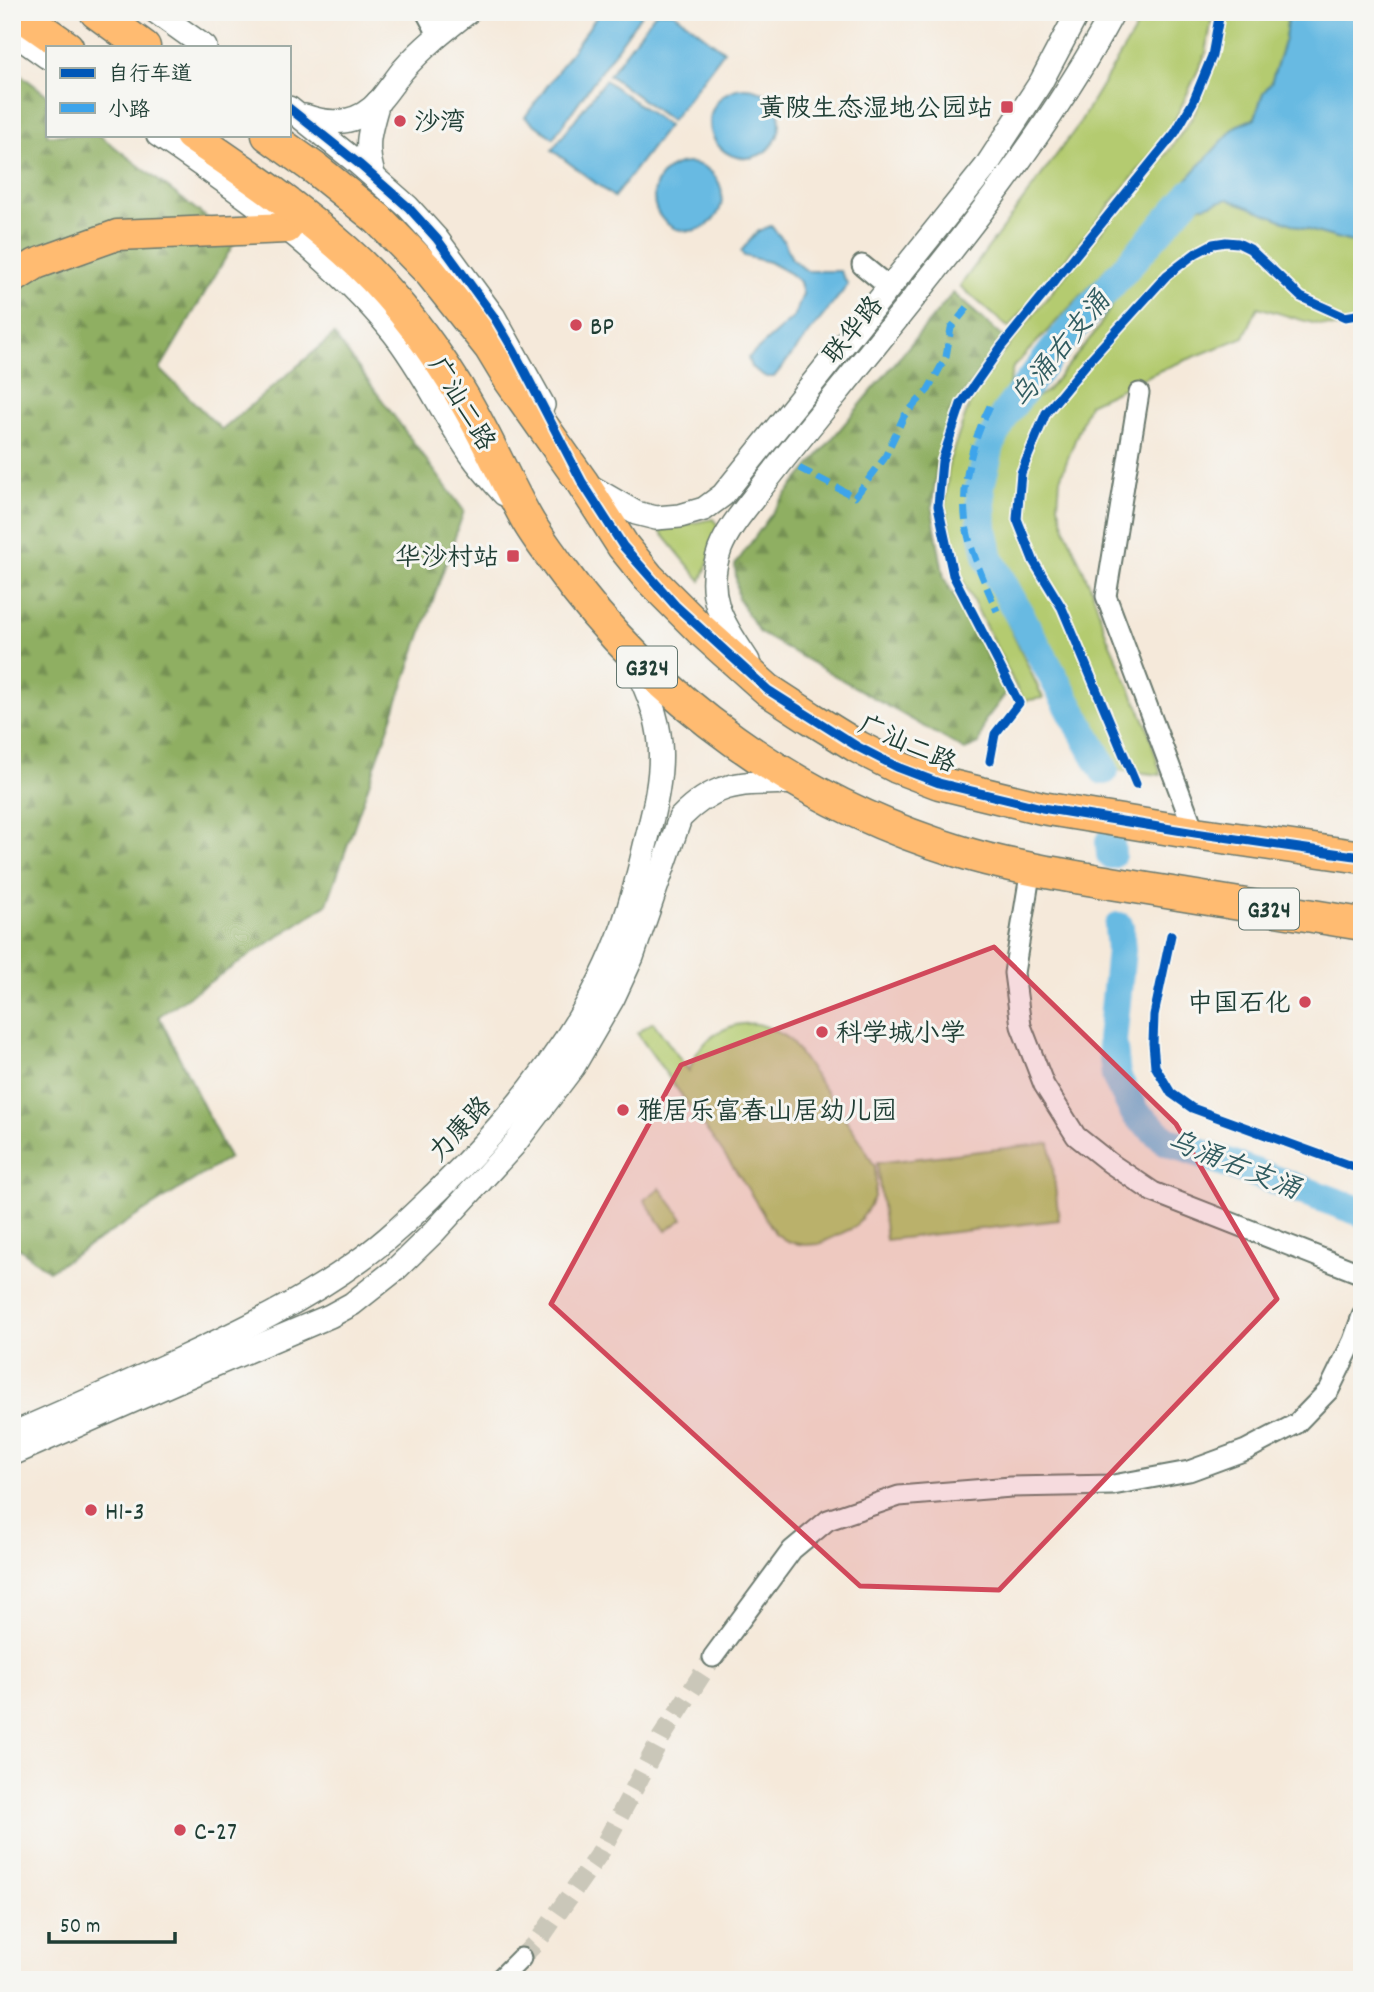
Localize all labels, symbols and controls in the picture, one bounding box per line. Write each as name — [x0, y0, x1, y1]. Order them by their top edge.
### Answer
legend — [46, 46, 290, 136]
text: 自行车道 — [108, 61, 192, 91]
place label: 黄陂生态湿地公园站 — [759, 92, 993, 129]
text: 小路 — [108, 97, 150, 127]
marker: 黄陂生态湿地公园站 — [999, 99, 1015, 115]
place label: 沙湾 — [414, 106, 466, 143]
marker: 沙湾 — [392, 113, 408, 129]
water label: 乌涌右支涌 — [1003, 283, 1123, 418]
street label: 联华路 — [816, 289, 894, 373]
place label: BP — [590, 310, 614, 347]
marker: BP — [568, 317, 584, 333]
street label: 广汕二路 — [417, 351, 503, 459]
place label: 华沙村站 — [395, 541, 499, 578]
marker: 华沙村站 — [505, 548, 521, 564]
road number: G324 — [617, 646, 677, 688]
street label: 广汕二路 — [852, 708, 962, 784]
road number: G324 — [1239, 888, 1299, 930]
place label: 中国石化 — [1187, 987, 1291, 1024]
marker: 中国石化 — [1297, 994, 1313, 1010]
place label: 科学城小学 — [836, 1017, 966, 1054]
marker: 科学城小学 — [814, 1024, 830, 1040]
street label: 力康路 — [421, 1089, 502, 1172]
place label: 雅居乐富春山居幼儿园 — [637, 1095, 897, 1132]
marker: 雅居乐富春山居幼儿园 — [615, 1102, 631, 1118]
water label: 乌涌右支涌 — [1161, 1123, 1306, 1213]
place label: H1-3 — [105, 1495, 144, 1532]
marker: H1-3 — [83, 1502, 99, 1518]
place label: C-27 — [194, 1815, 237, 1852]
marker: C-27 — [172, 1822, 188, 1838]
scale bar — [49, 1901, 175, 1945]
text: 50 m — [60, 1913, 100, 1943]

